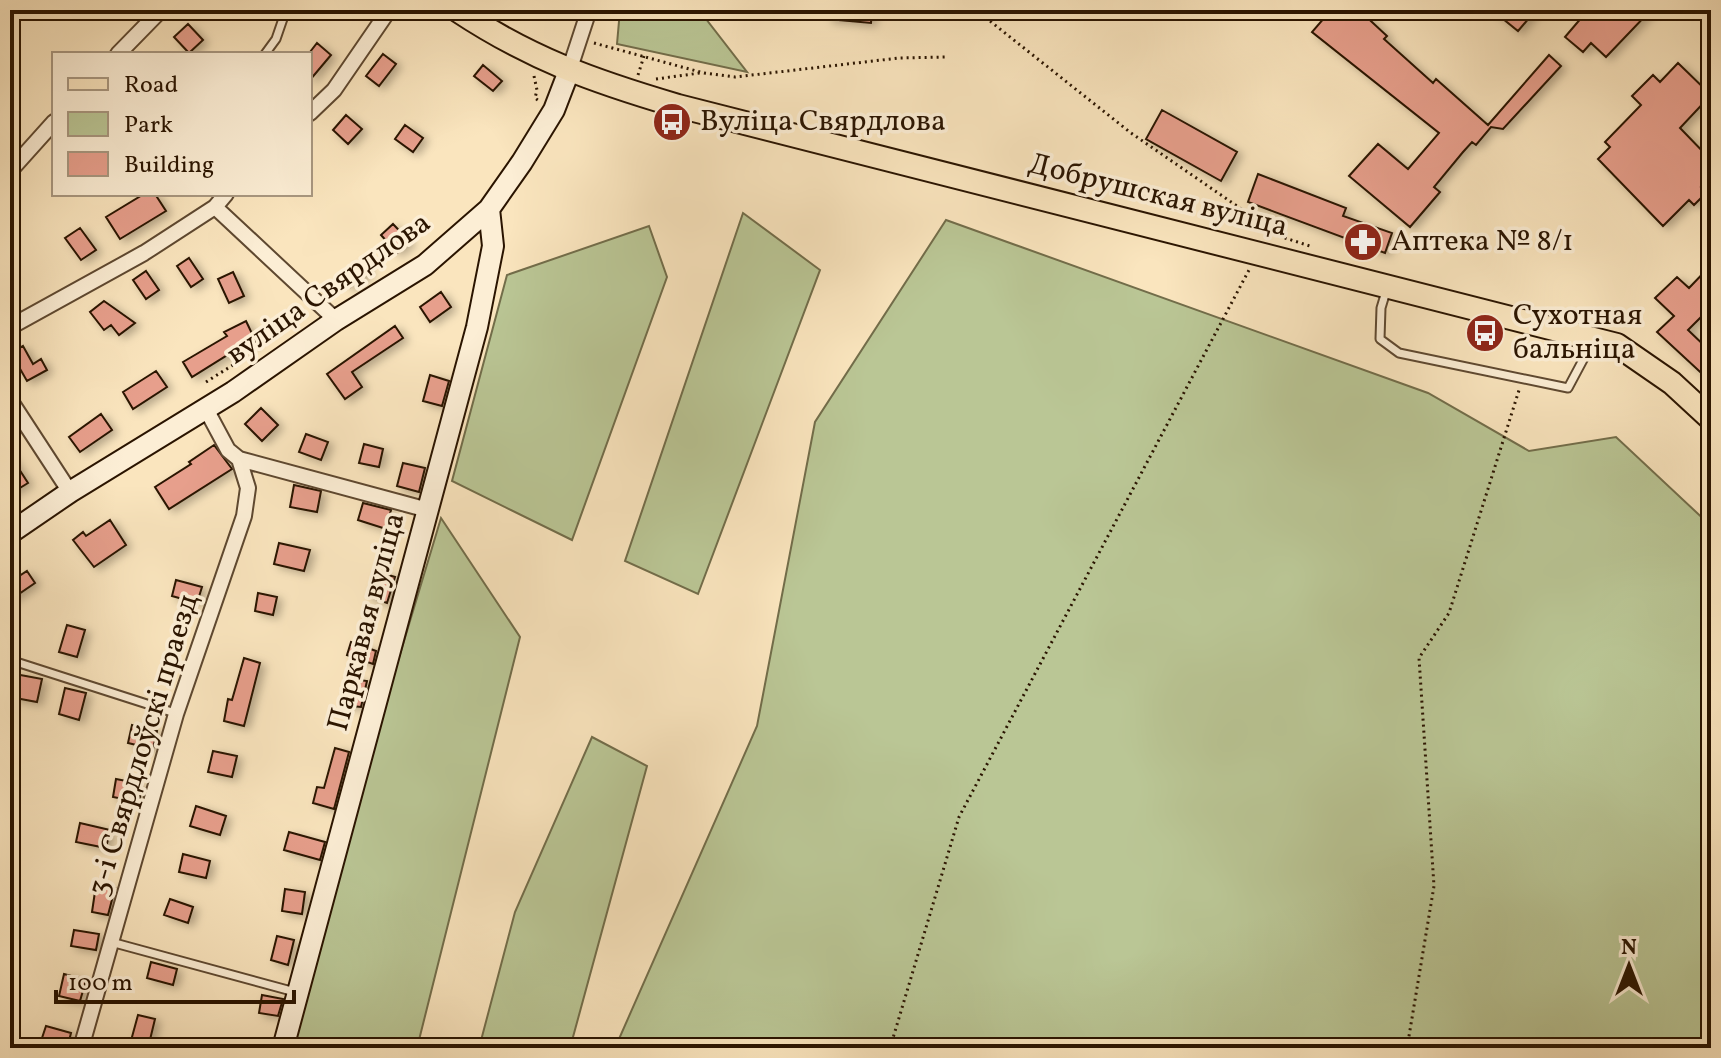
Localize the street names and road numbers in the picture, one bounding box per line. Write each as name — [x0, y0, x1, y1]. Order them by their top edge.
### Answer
street label: Добрушская вуліца — [1024, 143, 1292, 249]
street label: вуліца Свярдлова — [218, 203, 440, 375]
street label: Паркавая вуліца — [318, 508, 416, 736]
street label: 3-і Свярдлоўскі праезд — [78, 589, 210, 901]

